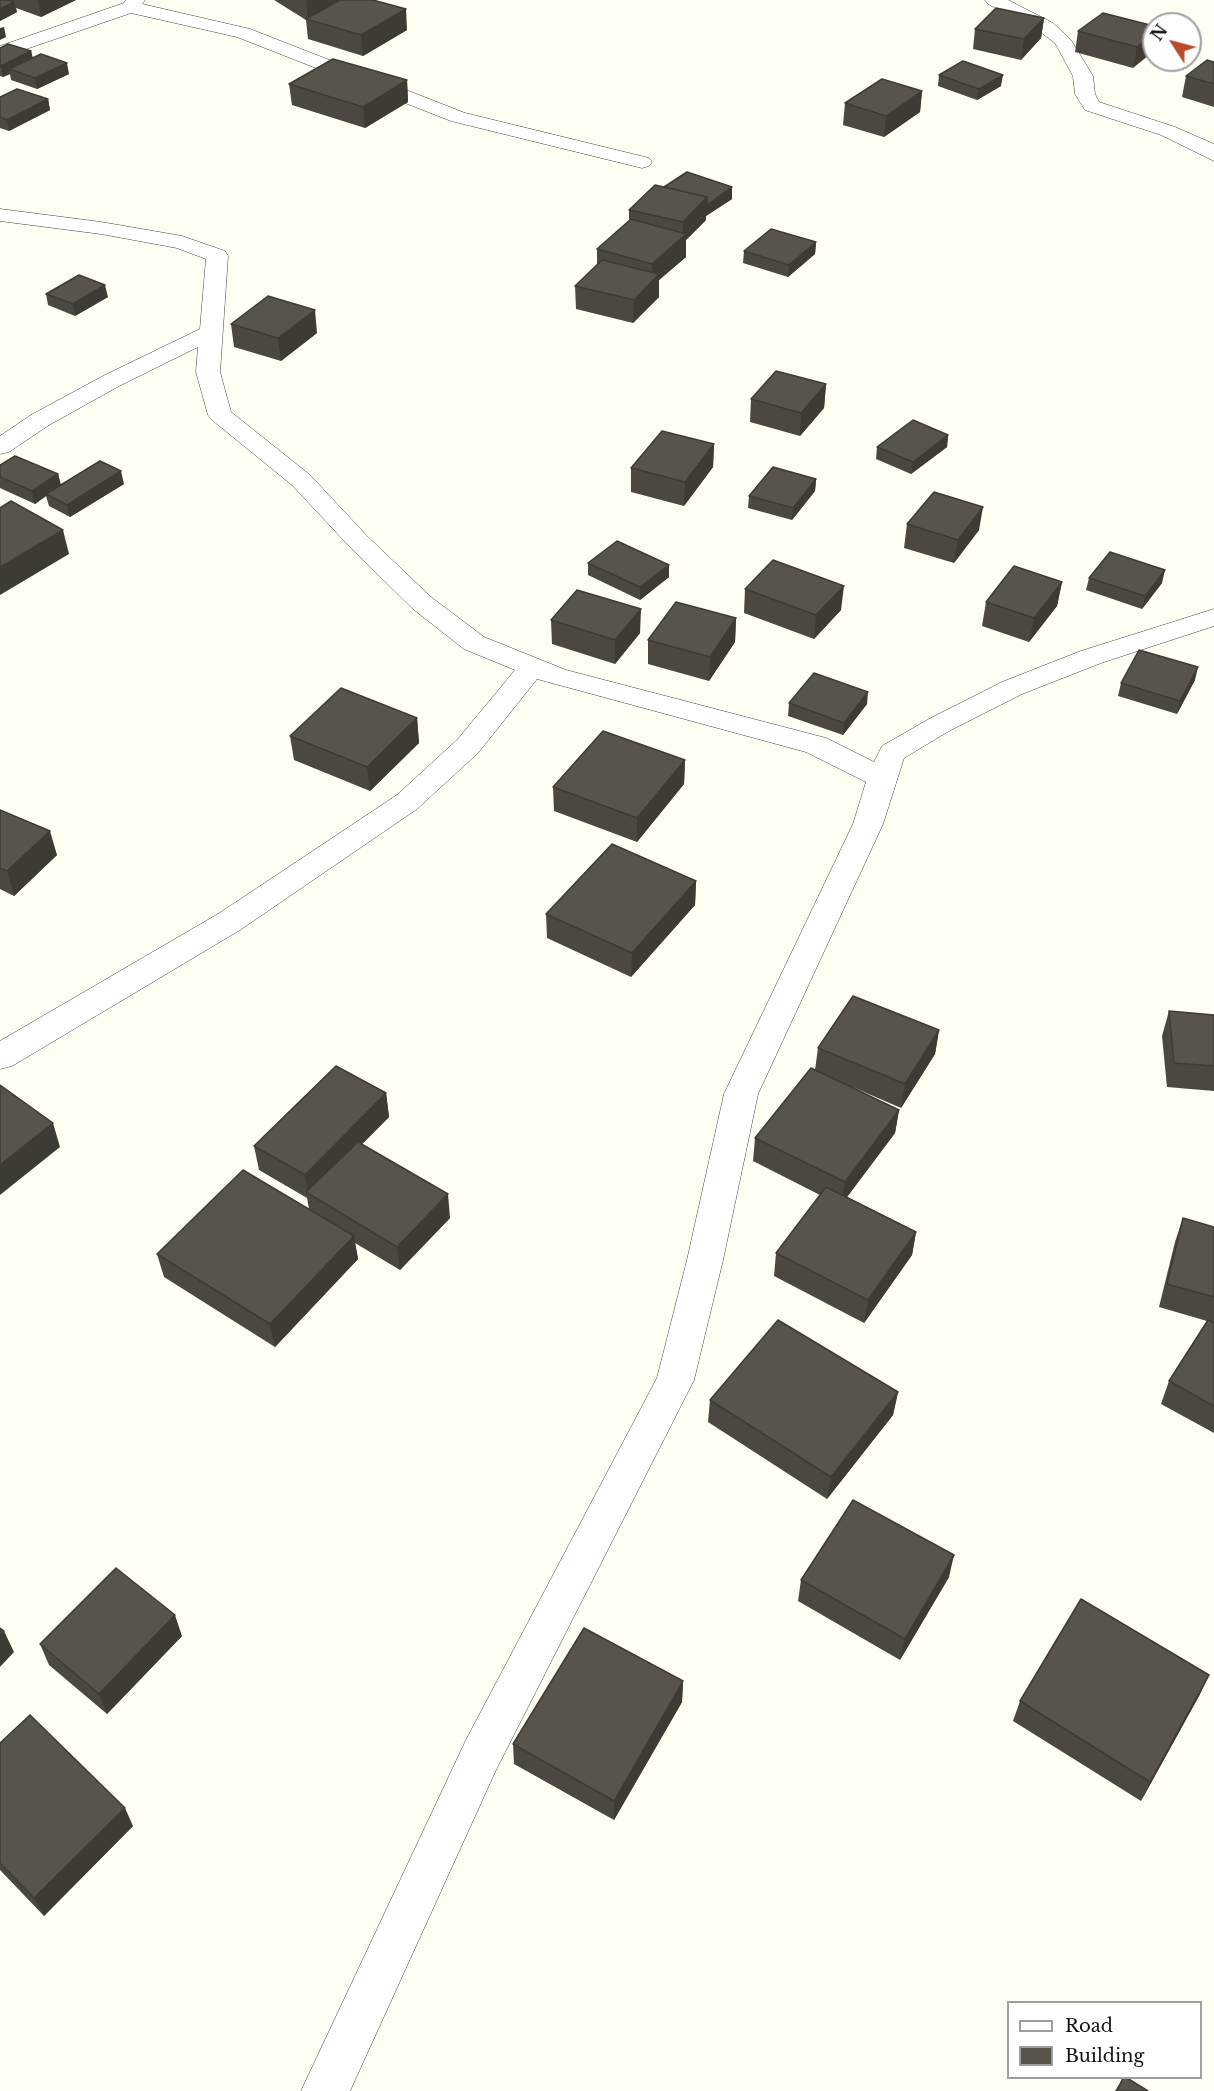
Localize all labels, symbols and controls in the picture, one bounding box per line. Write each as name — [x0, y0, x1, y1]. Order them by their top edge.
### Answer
north arrow — [1142, 12, 1202, 72]
text: N — [1147, 21, 1172, 45]
legend — [1007, 2001, 1202, 2079]
text: Road — [1065, 2015, 1113, 2037]
text: Building — [1065, 2045, 1144, 2067]

